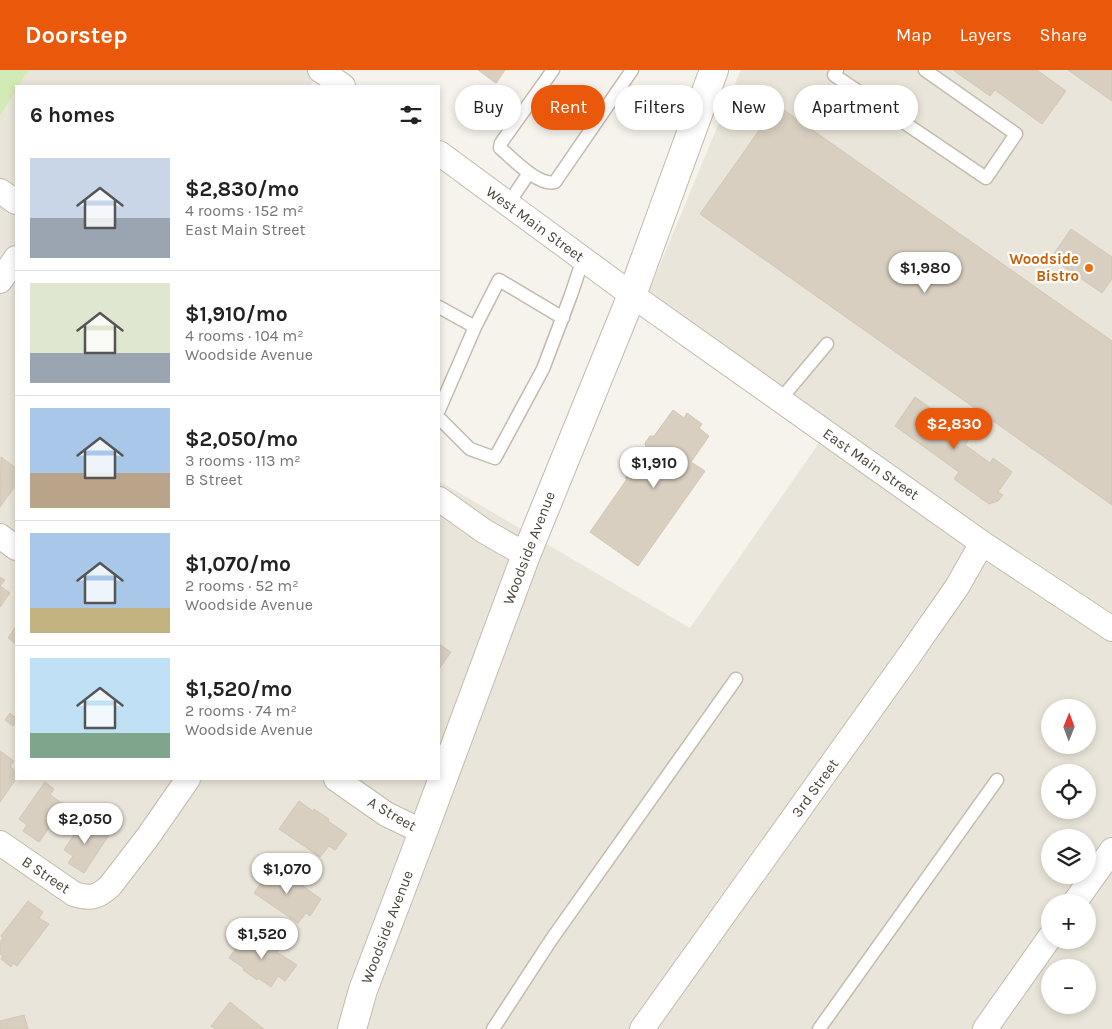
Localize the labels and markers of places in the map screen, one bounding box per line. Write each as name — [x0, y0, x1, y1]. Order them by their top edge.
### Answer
place label: Woodside Bistro — [1009, 250, 1079, 285]
pin: $1,980 — [884, 252, 966, 294]
marker: Woodside Bistro — [1083, 262, 1095, 274]
pin: $2,830 — [913, 408, 995, 450]
pin: $1,910 — [613, 446, 695, 489]
pin: $2,050 — [44, 802, 126, 845]
pin: $1,070 — [246, 852, 328, 895]
pin: $1,520 — [221, 918, 303, 960]

